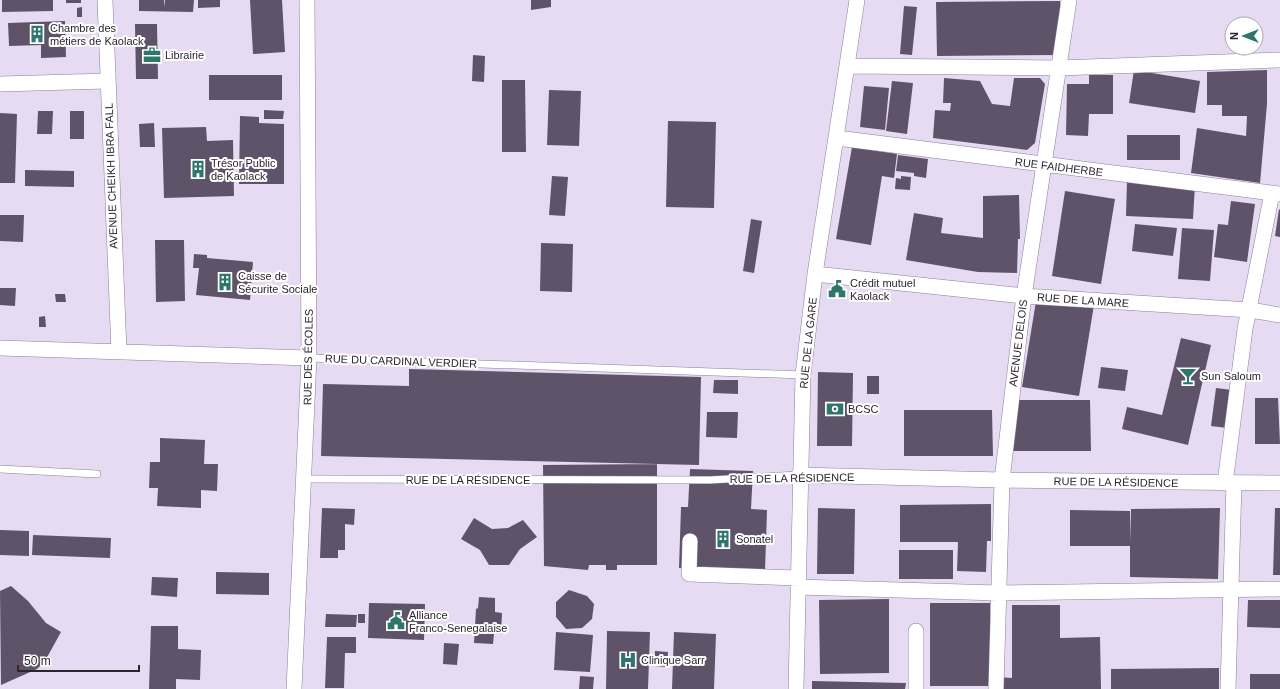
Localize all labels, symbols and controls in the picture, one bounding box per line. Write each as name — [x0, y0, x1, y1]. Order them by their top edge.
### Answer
north arrow — [1224, 16, 1264, 56]
place label: Chambre des métiers de Kaolack — [50, 22, 144, 47]
building icon: Chambre des métiers de Kaolack — [27, 24, 47, 44]
text: N — [1228, 32, 1240, 40]
office icon: Librairie — [142, 45, 162, 65]
place label: Librairie — [165, 49, 204, 61]
street label: AVENUE CHEIKH IBRA FALL — [102, 103, 120, 249]
street label: RUE FAIDHERBE — [1014, 156, 1104, 178]
place label: Trésor Public de Kaolack — [211, 157, 276, 182]
building icon: Trésor Public de Kaolack — [188, 159, 208, 179]
place label: Caisse de Sécurite Sociale — [238, 270, 318, 295]
building icon: Caisse de Sécurite Sociale — [215, 272, 235, 292]
place label: Crédit mutuel Kaolack — [850, 277, 915, 302]
public building icon: Crédit mutuel Kaolack — [827, 279, 847, 299]
street label: RUE DE LA MARE — [1037, 291, 1129, 309]
street label: RUE DE LA GARE — [797, 297, 819, 389]
street label: AVENUE DELOIS — [1007, 299, 1029, 387]
street label: RUE DES ÉCOLES — [301, 309, 315, 405]
street label: RUE DU CARDINAL VERDIER — [325, 352, 477, 370]
bar icon: Sun Saloum — [1178, 366, 1198, 386]
place label: Sun Saloum — [1201, 370, 1261, 382]
bank icon: BCSC — [825, 399, 845, 419]
place label: BCSC — [848, 403, 879, 415]
street label: RUE DE LA RÉSIDENCE — [730, 471, 854, 485]
street label: RUE DE LA RÉSIDENCE — [406, 474, 530, 486]
street label: RUE DE LA RÉSIDENCE — [1054, 475, 1178, 489]
building icon: Sonatel — [713, 529, 733, 549]
place label: Sonatel — [736, 533, 773, 545]
place label: Alliance Franco-Senegalaise — [409, 609, 507, 634]
public building icon: Alliance Franco-Senegalaise — [386, 611, 406, 631]
scale bar — [18, 647, 139, 673]
hospital icon: Clinique Sarr — [618, 650, 638, 670]
text: 50 m — [24, 654, 51, 668]
place label: Clinique Sarr — [641, 654, 705, 666]

